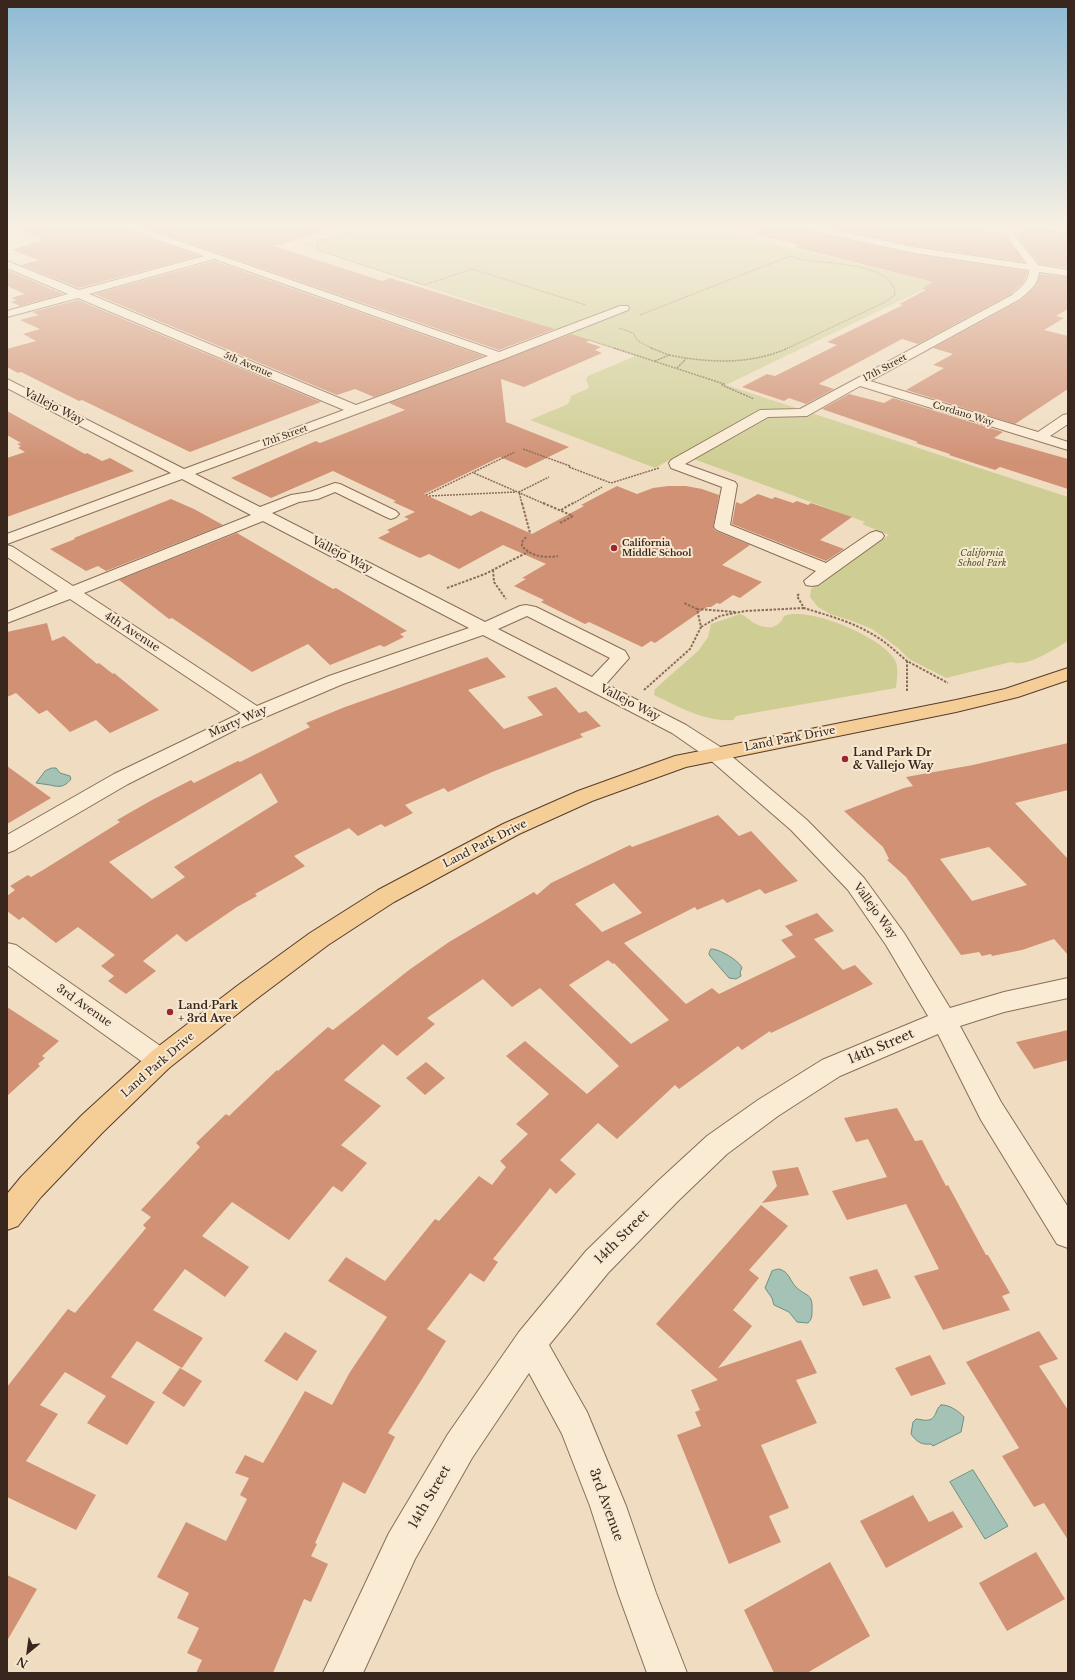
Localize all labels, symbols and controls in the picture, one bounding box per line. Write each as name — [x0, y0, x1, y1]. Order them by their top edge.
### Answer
street label: 5th Avenue — [222, 350, 274, 380]
street label: 17th Street — [861, 352, 909, 384]
street label: Vallejo Way — [22, 386, 86, 428]
street label: Cordano Way — [931, 400, 995, 428]
street label: 17th Street — [261, 423, 309, 449]
street label: Vallejo Way — [310, 534, 374, 576]
place label: California Middle School — [622, 538, 691, 559]
marker: California Middle School — [609, 543, 619, 553]
park label: California School Park — [958, 548, 1006, 569]
street label: 4th Avenue — [102, 609, 162, 655]
street label: Vallejo Way — [598, 682, 662, 724]
street label: Marty Way — [207, 703, 269, 741]
street label: Land Park Drive — [743, 724, 837, 754]
place label: Land Park Dr & Vallejo Way — [853, 746, 934, 772]
marker: Land Park Dr & Vallejo Way — [840, 754, 850, 764]
street label: Land Park Drive — [441, 817, 529, 871]
street label: Vallejo Way — [850, 881, 900, 941]
street label: 3rd Avenue — [54, 982, 114, 1030]
place label: Land Park + 3rd Ave — [178, 999, 238, 1025]
marker: Land Park + 3rd Ave — [165, 1007, 175, 1017]
street label: 14th Street — [846, 1026, 916, 1068]
street label: Land Park Drive — [119, 1030, 197, 1100]
street label: 14th Street — [592, 1207, 652, 1267]
street label: 14th Street — [406, 1463, 454, 1531]
street label: 3rd Avenue — [586, 1467, 626, 1543]
north arrow — [8, 1632, 48, 1672]
text: N — [14, 1654, 30, 1671]

